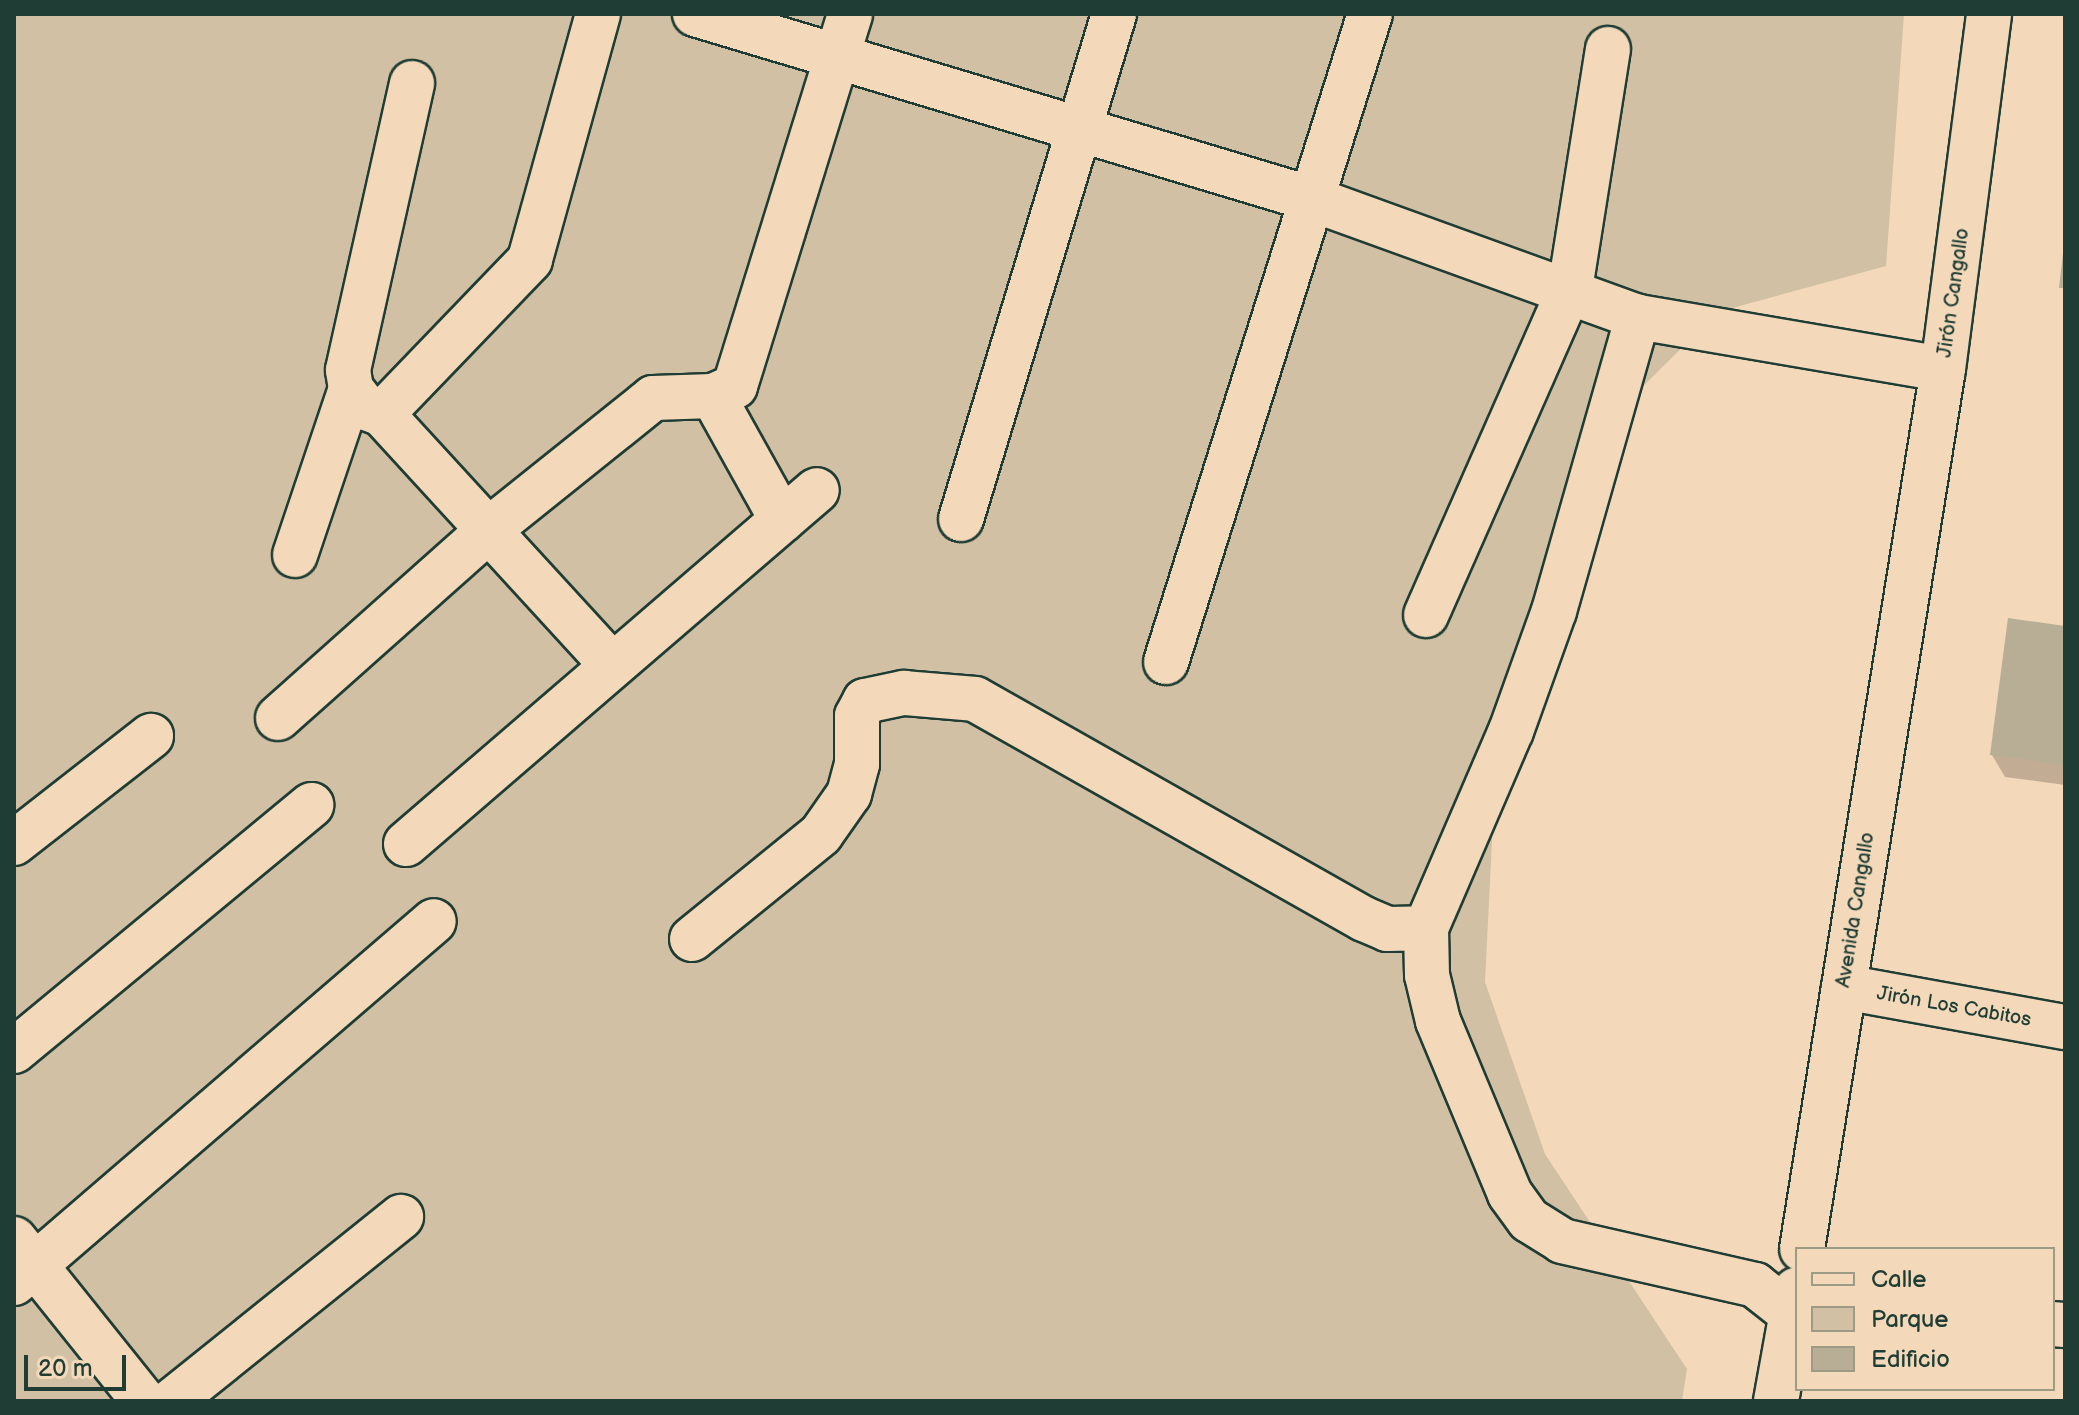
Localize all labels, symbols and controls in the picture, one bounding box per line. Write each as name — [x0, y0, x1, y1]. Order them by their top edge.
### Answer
street label: Jirón Cangallo — [1933, 227, 1975, 359]
street label: Avenida Cangallo — [1832, 831, 1880, 989]
street label: Jirón Los Cabitos — [1875, 982, 2033, 1032]
legend — [1795, 1247, 2055, 1391]
text: Calle — [1871, 1265, 1926, 1294]
text: Parque — [1871, 1305, 1949, 1334]
scale bar — [28, 1339, 130, 1389]
text: Edificio — [1871, 1345, 1950, 1374]
text: 20 m — [38, 1354, 93, 1383]

